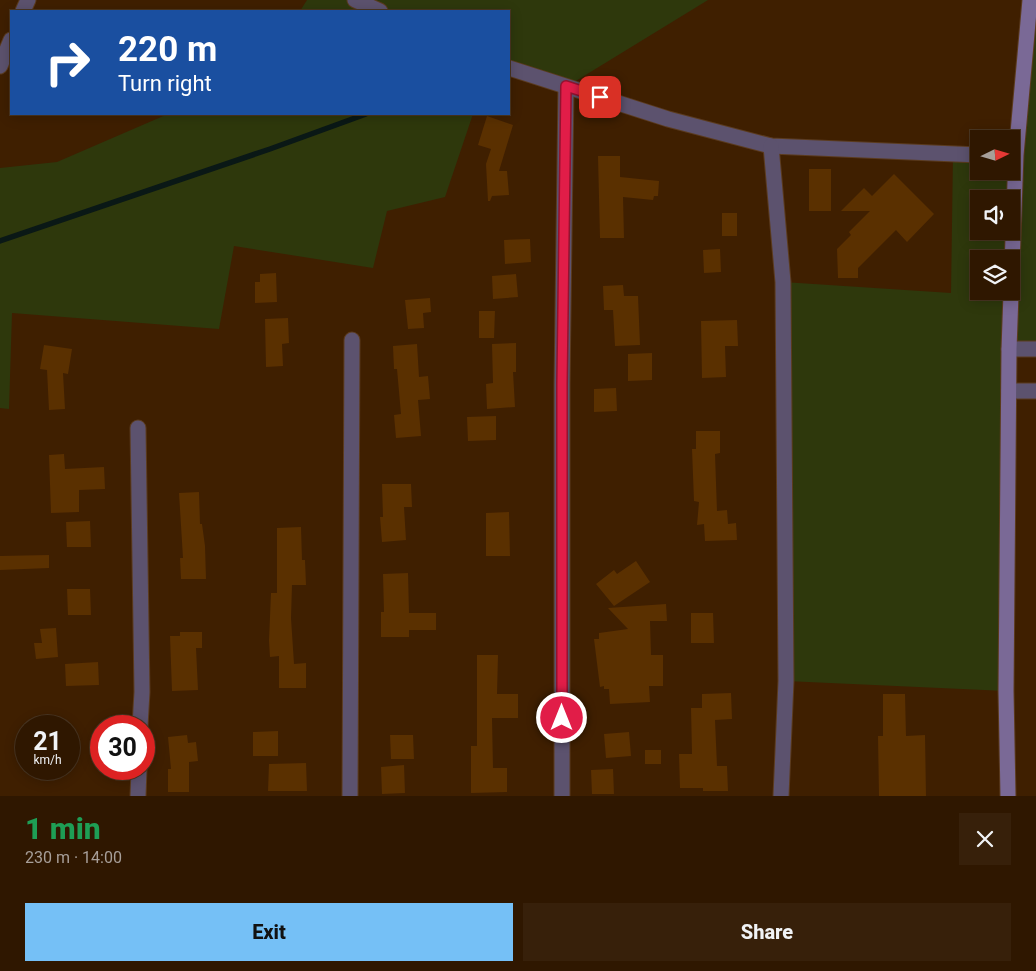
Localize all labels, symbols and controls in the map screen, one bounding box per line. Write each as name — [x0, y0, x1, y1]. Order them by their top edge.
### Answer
text: 220 m — [118, 29, 217, 70]
icon: right — [35, 30, 100, 95]
text: Turn right — [118, 71, 212, 96]
pin — [579, 76, 621, 118]
icon: arrive — [586, 83, 614, 111]
north arrow — [970, 130, 1020, 180]
map controls — [970, 130, 1020, 300]
button: sound — [970, 190, 1020, 240]
button: layers — [970, 250, 1020, 300]
position arrow — [535, 691, 587, 743]
speed limit sign: 30 — [90, 715, 155, 780]
text: 21 — [33, 727, 62, 756]
text: km/h — [33, 753, 62, 767]
text: 1 min — [25, 811, 101, 846]
button: close — [959, 813, 1011, 865]
text: 230 m · 14:00 — [25, 848, 122, 867]
button: Exit — [25, 903, 513, 961]
button: Share — [523, 903, 1011, 961]

